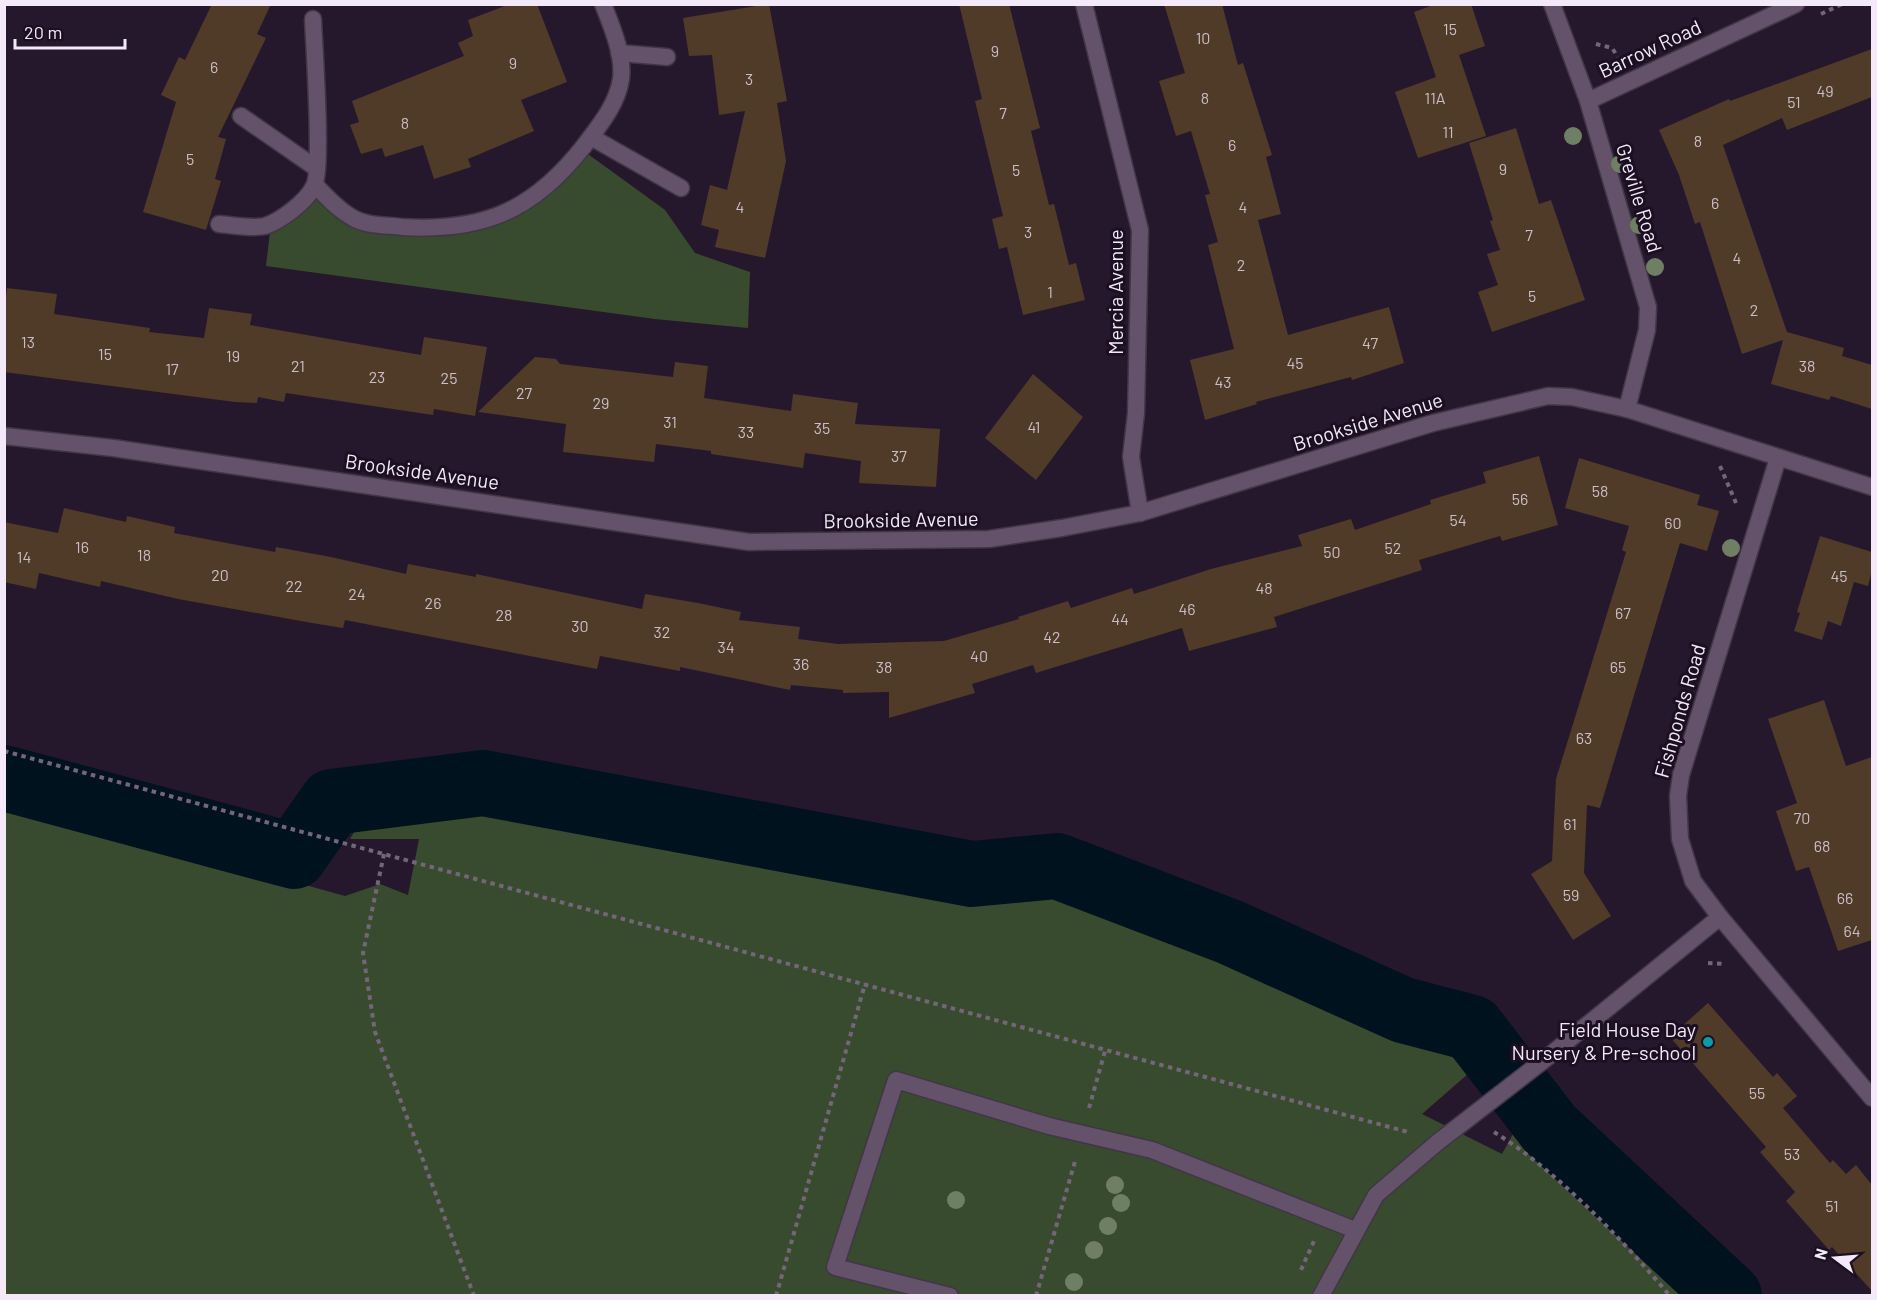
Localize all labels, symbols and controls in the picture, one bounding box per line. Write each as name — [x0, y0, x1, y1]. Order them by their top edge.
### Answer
scale bar — [15, 12, 124, 50]
street label: Barrow Road — [1595, 14, 1705, 82]
house number: 15 — [1443, 19, 1457, 38]
text: 20 m — [24, 21, 62, 43]
house number: 10 — [1196, 28, 1210, 47]
house number: 9 — [991, 41, 999, 60]
house number: 9 — [509, 53, 517, 72]
house number: 6 — [210, 57, 218, 76]
house number: 3 — [745, 69, 753, 88]
house number: 49 — [1816, 81, 1834, 100]
house number: 8 — [1201, 88, 1209, 107]
house number: 11A — [1425, 88, 1446, 107]
house number: 51 — [1787, 92, 1801, 111]
house number: 7 — [999, 103, 1007, 122]
house number: 8 — [401, 113, 409, 132]
house number: 11 — [1442, 122, 1454, 141]
house number: 8 — [1694, 131, 1702, 150]
house number: 6 — [1228, 135, 1236, 154]
street label: Greville Road — [1612, 140, 1668, 255]
house number: 5 — [186, 149, 194, 168]
house number: 9 — [1499, 159, 1507, 178]
house number: 5 — [1012, 160, 1020, 179]
house number: 6 — [1711, 193, 1719, 212]
house number: 4 — [736, 197, 744, 216]
house number: 4 — [1239, 197, 1247, 216]
house number: 3 — [1024, 222, 1032, 241]
house number: 7 — [1525, 225, 1533, 244]
street label: Mercia Avenue — [1103, 229, 1127, 355]
house number: 4 — [1733, 248, 1741, 267]
house number: 2 — [1237, 255, 1245, 274]
house number: 1 — [1047, 282, 1053, 301]
house number: 5 — [1528, 286, 1536, 305]
house number: 2 — [1750, 300, 1758, 319]
house number: 13 — [21, 332, 35, 351]
house number: 47 — [1362, 333, 1378, 352]
house number: 15 — [98, 344, 112, 363]
house number: 19 — [226, 346, 240, 365]
house number: 45 — [1286, 353, 1304, 372]
house number: 21 — [291, 356, 305, 375]
house number: 38 — [1799, 356, 1815, 375]
house number: 17 — [165, 359, 179, 378]
house number: 23 — [369, 367, 385, 386]
house number: 25 — [441, 368, 457, 387]
house number: 43 — [1214, 372, 1232, 391]
house number: 27 — [516, 383, 532, 402]
street label: Brookside Avenue — [1290, 387, 1445, 455]
house number: 29 — [593, 393, 609, 412]
house number: 31 — [663, 412, 677, 431]
house number: 41 — [1028, 417, 1040, 436]
house number: 35 — [814, 418, 830, 437]
house number: 33 — [738, 422, 754, 441]
house number: 37 — [891, 446, 907, 465]
street label: Brookside Avenue — [344, 448, 501, 494]
house number: 58 — [1592, 481, 1608, 500]
house number: 56 — [1512, 489, 1528, 508]
street label: Brookside Avenue — [823, 506, 979, 532]
house number: 54 — [1449, 510, 1467, 529]
house number: 60 — [1664, 513, 1682, 532]
house number: 16 — [75, 537, 89, 556]
house number: 52 — [1385, 538, 1401, 557]
house number: 50 — [1323, 542, 1341, 561]
house number: 18 — [137, 545, 151, 564]
house number: 14 — [17, 547, 31, 566]
house number: 20 — [211, 565, 229, 584]
house number: 45 — [1830, 566, 1848, 585]
house number: 22 — [285, 576, 303, 595]
house number: 48 — [1255, 578, 1273, 597]
house number: 24 — [348, 584, 366, 603]
house number: 26 — [425, 593, 441, 612]
house number: 46 — [1178, 599, 1196, 618]
house number: 67 — [1615, 603, 1631, 622]
house number: 28 — [496, 605, 512, 624]
house number: 44 — [1111, 609, 1129, 628]
house number: 30 — [571, 616, 589, 635]
house number: 32 — [654, 622, 670, 641]
house number: 42 — [1043, 627, 1061, 646]
house number: 34 — [717, 637, 735, 656]
street label: Fishponds Road — [1648, 641, 1710, 780]
house number: 40 — [970, 646, 988, 665]
house number: 36 — [793, 654, 809, 673]
house number: 38 — [876, 657, 892, 676]
house number: 65 — [1610, 657, 1626, 676]
house number: 63 — [1576, 728, 1592, 747]
house number: 70 — [1794, 808, 1810, 827]
house number: 61 — [1563, 814, 1577, 833]
house number: 68 — [1814, 836, 1830, 855]
house number: 59 — [1563, 885, 1579, 904]
house number: 66 — [1837, 888, 1853, 907]
house number: 64 — [1843, 921, 1861, 940]
place label: Field House Day Nursery & Pre-school — [1511, 1017, 1696, 1064]
marker: Field House Day Nursery & Pre-school — [1701, 1035, 1715, 1049]
house number: 55 — [1749, 1083, 1765, 1102]
house number: 53 — [1784, 1144, 1800, 1163]
house number: 51 — [1825, 1196, 1839, 1215]
north arrow — [1805, 1228, 1865, 1288]
text: N — [1810, 1246, 1831, 1261]

